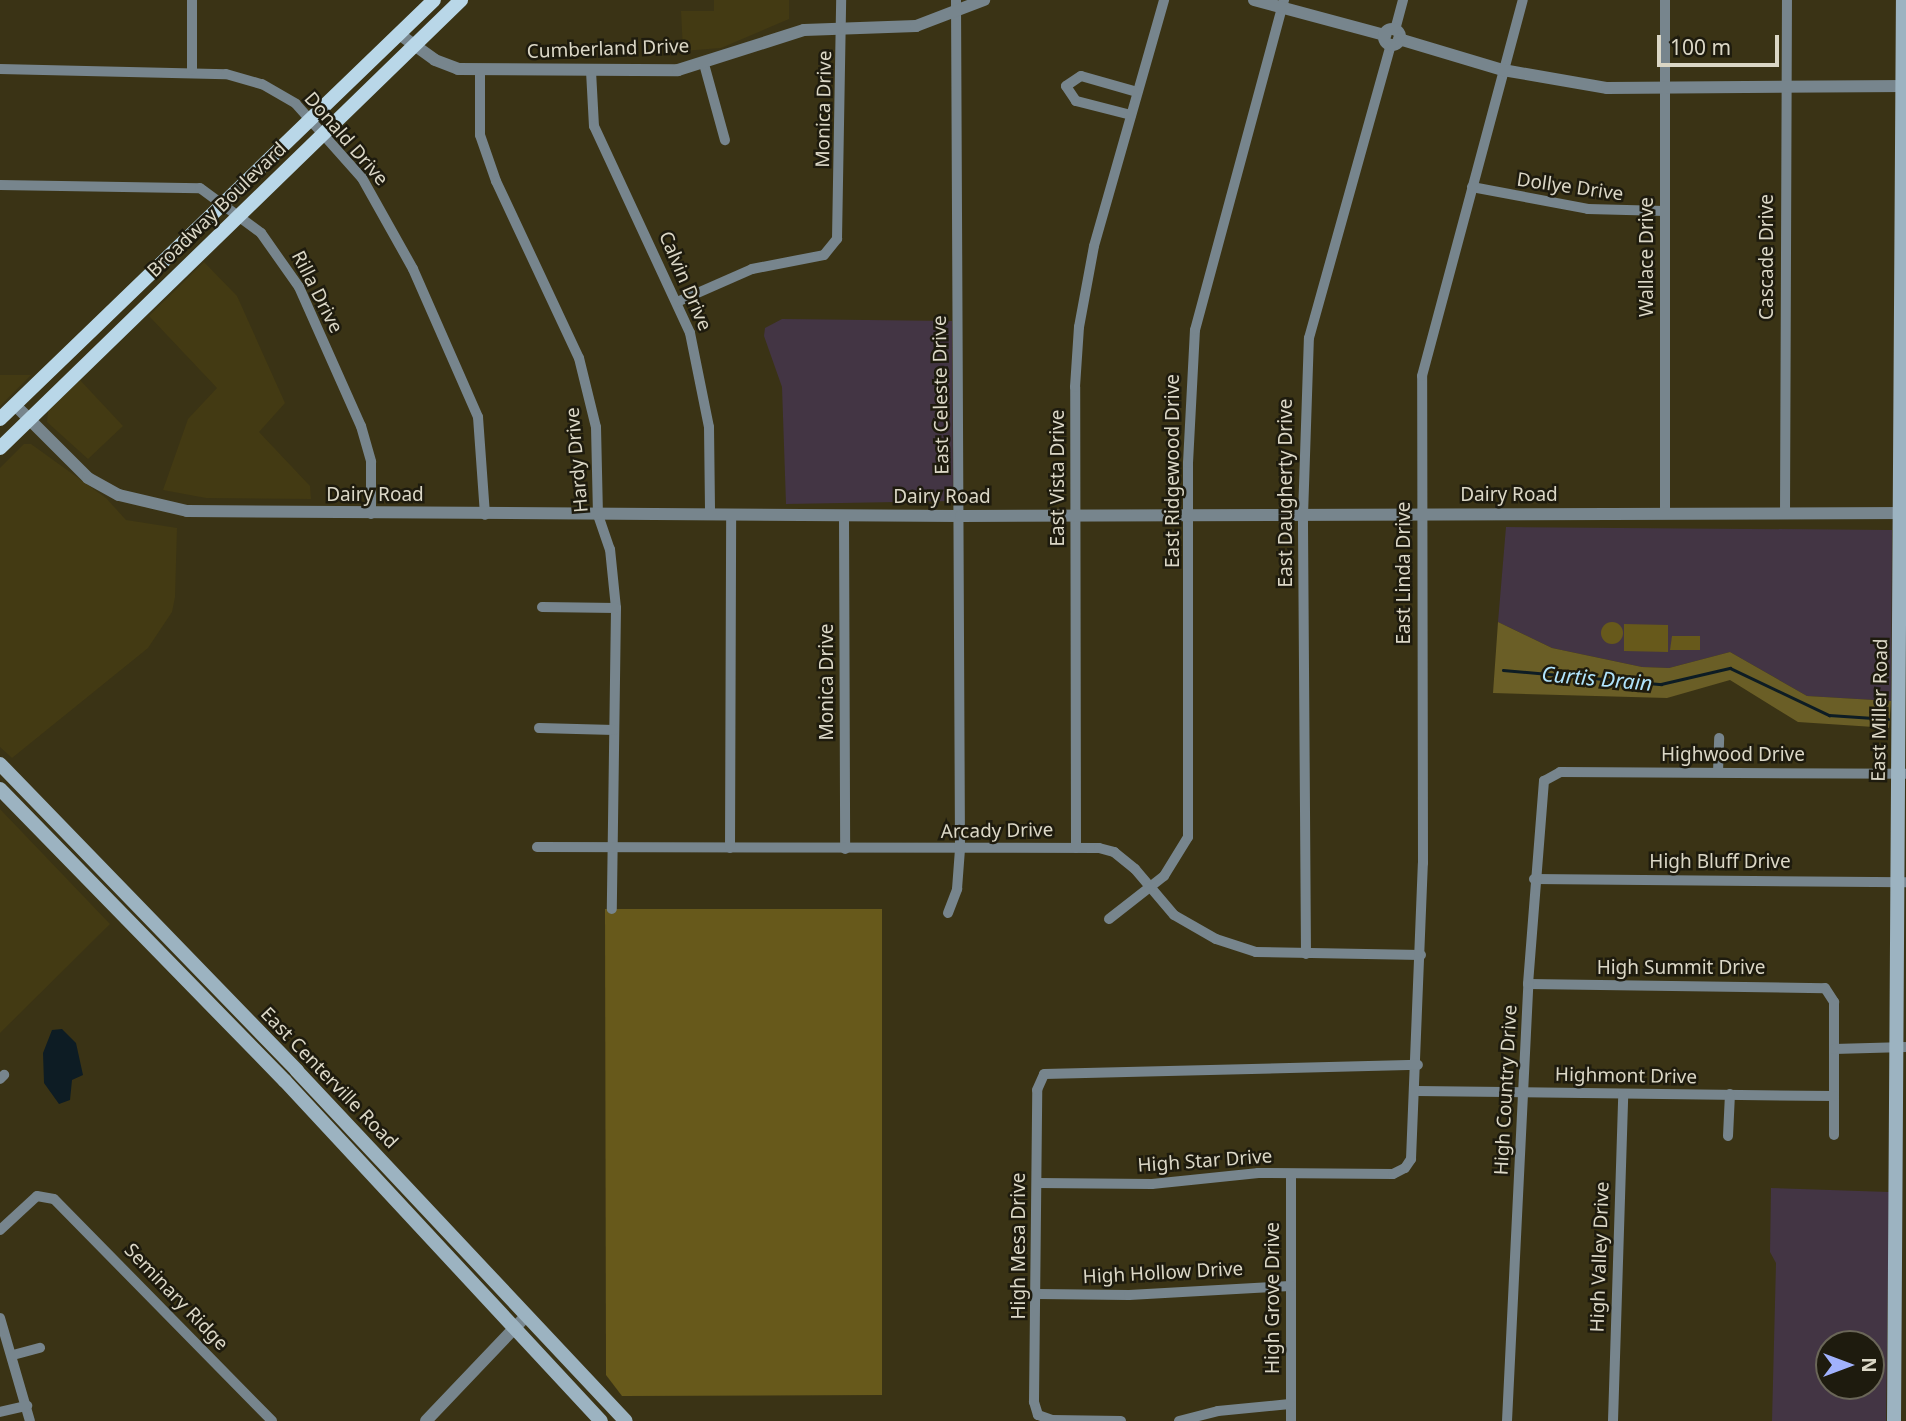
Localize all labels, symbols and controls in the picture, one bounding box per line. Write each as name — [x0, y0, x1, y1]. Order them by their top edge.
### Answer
scale bar — [1661, 21, 1784, 65]
text: 100 m — [1670, 33, 1731, 61]
street label: Cumberland Drive — [526, 35, 690, 63]
street label: Monica Drive — [812, 50, 836, 168]
street label: Donald Drive — [299, 88, 393, 190]
street label: Broadway Boulevard — [143, 138, 291, 282]
street label: Dollye Drive — [1515, 168, 1625, 206]
street label: Cascade Drive — [1756, 194, 1778, 320]
street label: Wallace Drive — [1636, 197, 1658, 317]
street label: Calvin Drive — [654, 228, 716, 334]
street label: Rilla Drive — [287, 247, 347, 337]
street label: East Celeste Drive — [928, 315, 954, 475]
street label: East Ridgewood Drive — [1162, 374, 1184, 568]
street label: East Daugherty Drive — [1275, 399, 1297, 587]
street label: Hardy Drive — [561, 406, 593, 514]
street label: East Vista Drive — [1047, 410, 1069, 546]
street label: Dairy Road — [326, 484, 424, 506]
street label: Dairy Road — [1460, 484, 1558, 506]
street label: Dairy Road — [893, 486, 991, 508]
street label: East Linda Drive — [1393, 502, 1415, 644]
street label: Monica Drive — [816, 623, 838, 741]
street label: East Miller Road — [1867, 638, 1893, 782]
water label: Curtis Drain — [1541, 661, 1653, 695]
street label: Highwood Drive — [1661, 744, 1805, 766]
street label: Arcady Drive — [940, 819, 1054, 843]
street label: High Bluff Drive — [1649, 851, 1791, 873]
street label: High Summit Drive — [1597, 957, 1765, 979]
street label: East Centerville Road — [256, 1003, 402, 1153]
street label: High Country Drive — [1490, 1004, 1522, 1176]
street label: Highmont Drive — [1555, 1063, 1697, 1089]
street label: High Star Drive — [1137, 1145, 1273, 1177]
street label: High Mesa Drive — [1008, 1173, 1030, 1319]
street label: High Valley Drive — [1586, 1181, 1614, 1333]
street label: High Grove Drive — [1262, 1222, 1284, 1374]
street label: Seminary Ridge — [119, 1239, 233, 1355]
street label: High Hollow Drive — [1082, 1257, 1244, 1289]
north arrow — [1815, 1330, 1885, 1400]
text: N — [1856, 1357, 1882, 1373]

